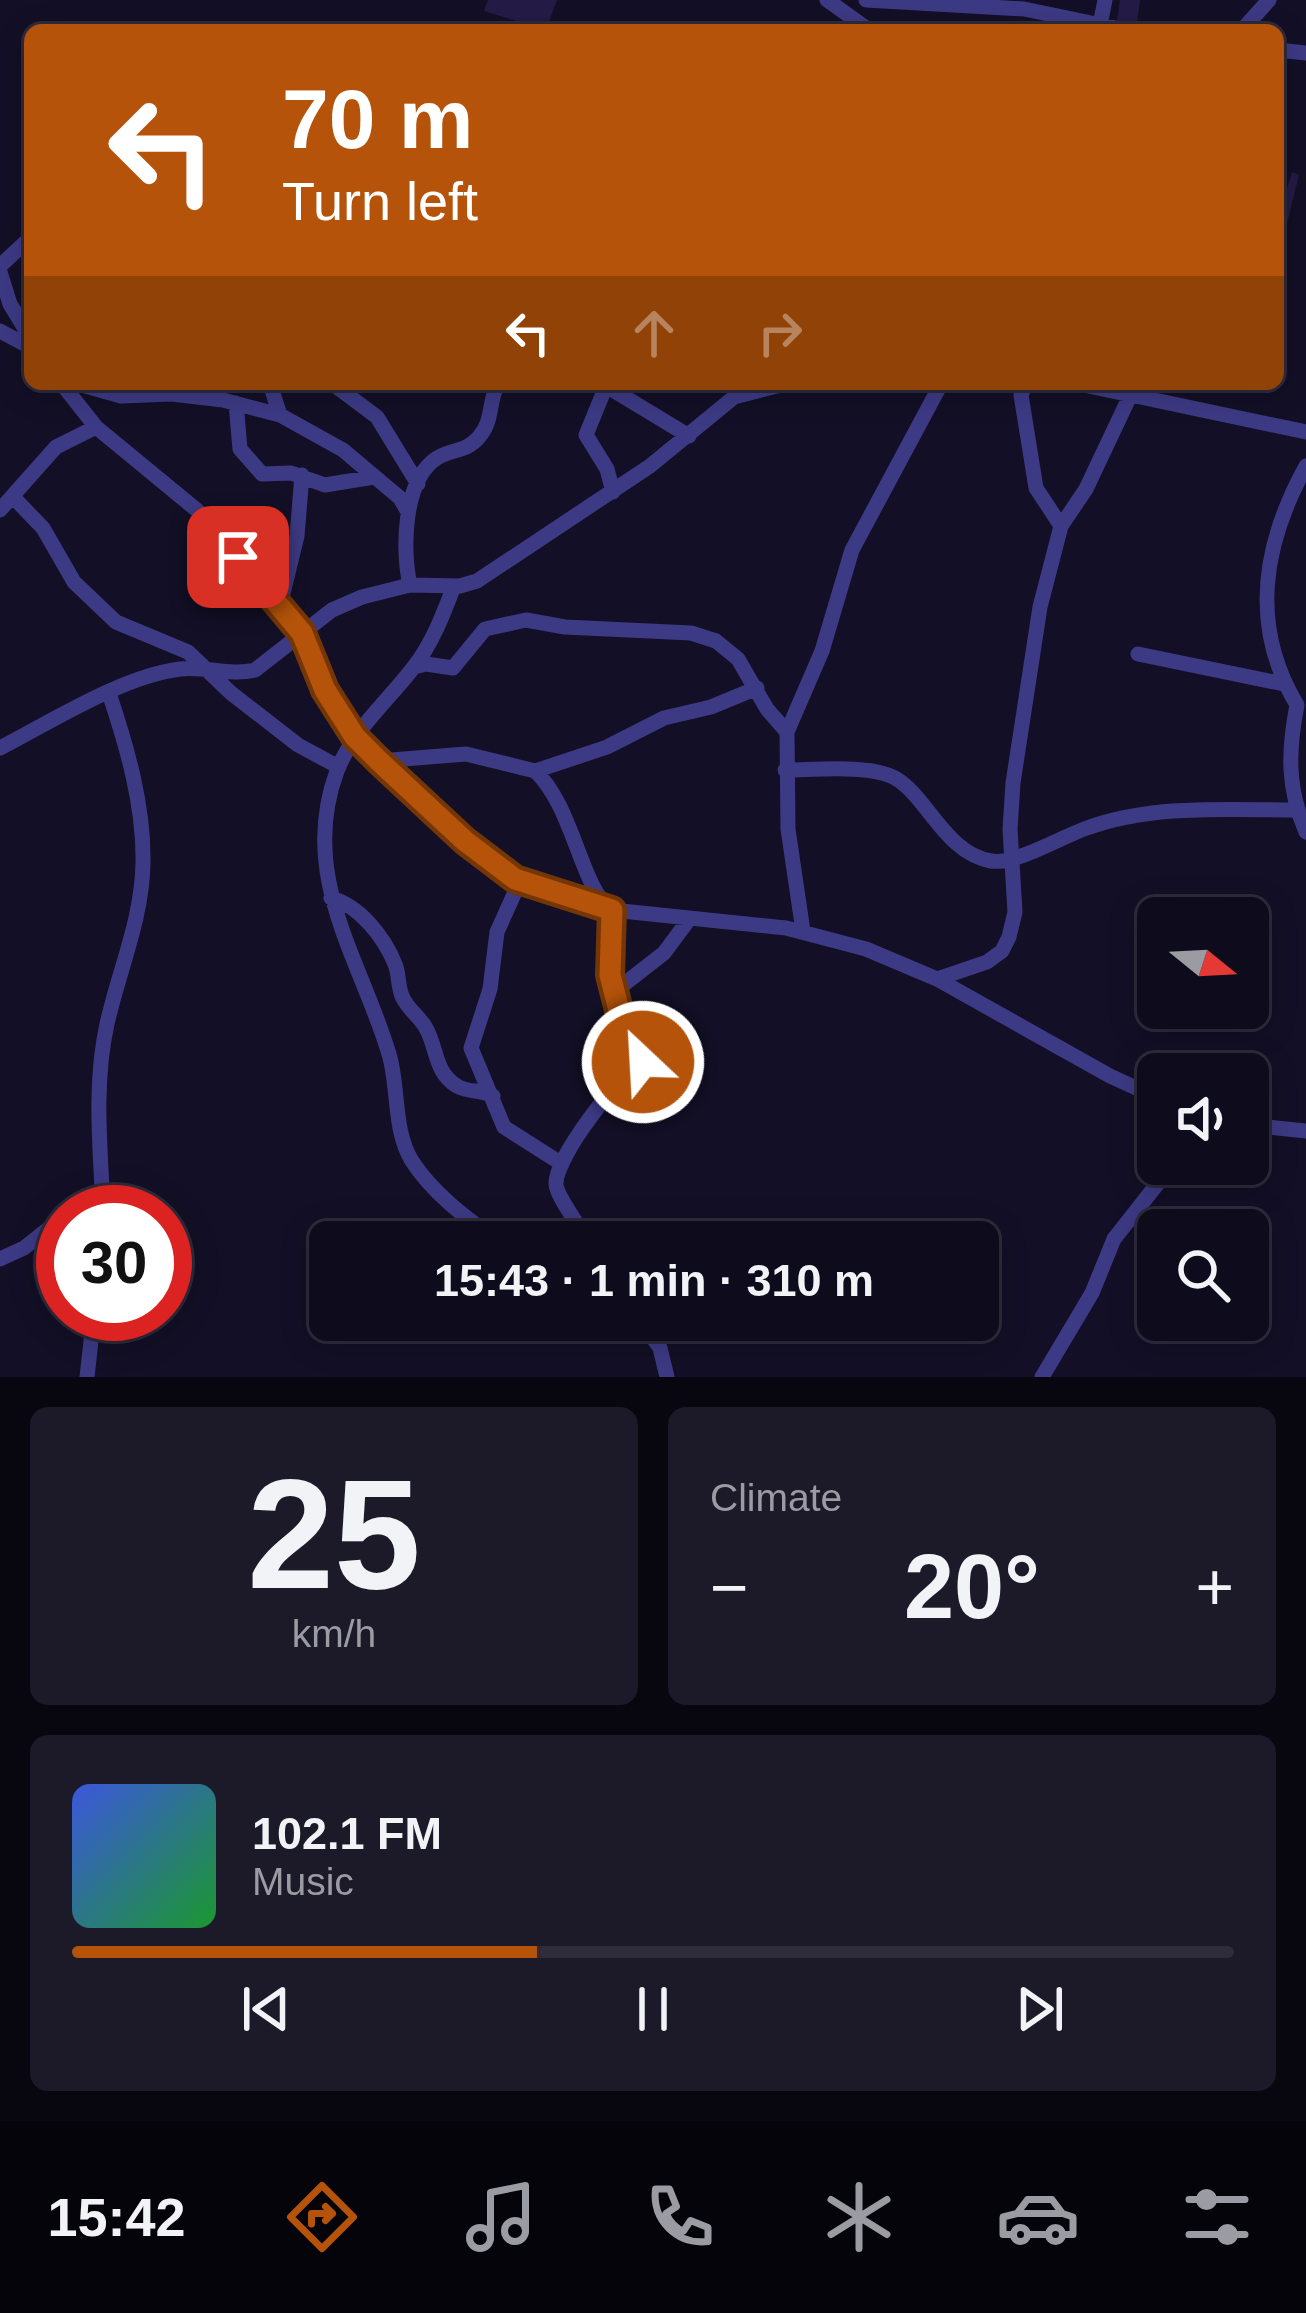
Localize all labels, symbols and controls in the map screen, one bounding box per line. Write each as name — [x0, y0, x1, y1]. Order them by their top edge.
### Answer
icon: left — [84, 72, 240, 228]
text: 70 m — [282, 72, 473, 166]
text: Turn left — [282, 171, 478, 231]
icon: left — [495, 300, 561, 366]
icon: ahead — [621, 300, 687, 366]
icon: right — [747, 300, 813, 366]
pin — [187, 506, 289, 608]
icon: arrive — [205, 524, 271, 590]
north arrow — [1137, 897, 1269, 1029]
map controls — [1137, 897, 1269, 1341]
position arrow — [580, 999, 706, 1125]
button: sound — [1137, 1053, 1269, 1185]
speed limit sign: 30 — [36, 1185, 192, 1341]
button: search — [1137, 1209, 1269, 1341]
text: 15:43 · 1 min · 310 m — [434, 1255, 874, 1306]
text: 25 — [247, 1447, 421, 1621]
text: Climate — [710, 1476, 842, 1519]
text: 20° — [904, 1537, 1040, 1637]
text: − — [710, 1550, 749, 1624]
text: + — [1195, 1550, 1234, 1624]
text: km/h — [292, 1612, 376, 1655]
text: 102.1 FM — [252, 1808, 442, 1859]
text: Music — [252, 1860, 354, 1903]
icon: previous — [233, 1976, 299, 2042]
icon: pause — [620, 1976, 686, 2042]
icon: next — [1007, 1976, 1073, 2042]
icon: directions — [280, 2175, 364, 2259]
icon: music — [459, 2175, 543, 2259]
icon: phone — [638, 2175, 722, 2259]
icon: climate — [817, 2175, 901, 2259]
icon: car — [996, 2175, 1080, 2259]
icon: filters — [1175, 2175, 1259, 2259]
text: 15:42 — [47, 2187, 186, 2247]

